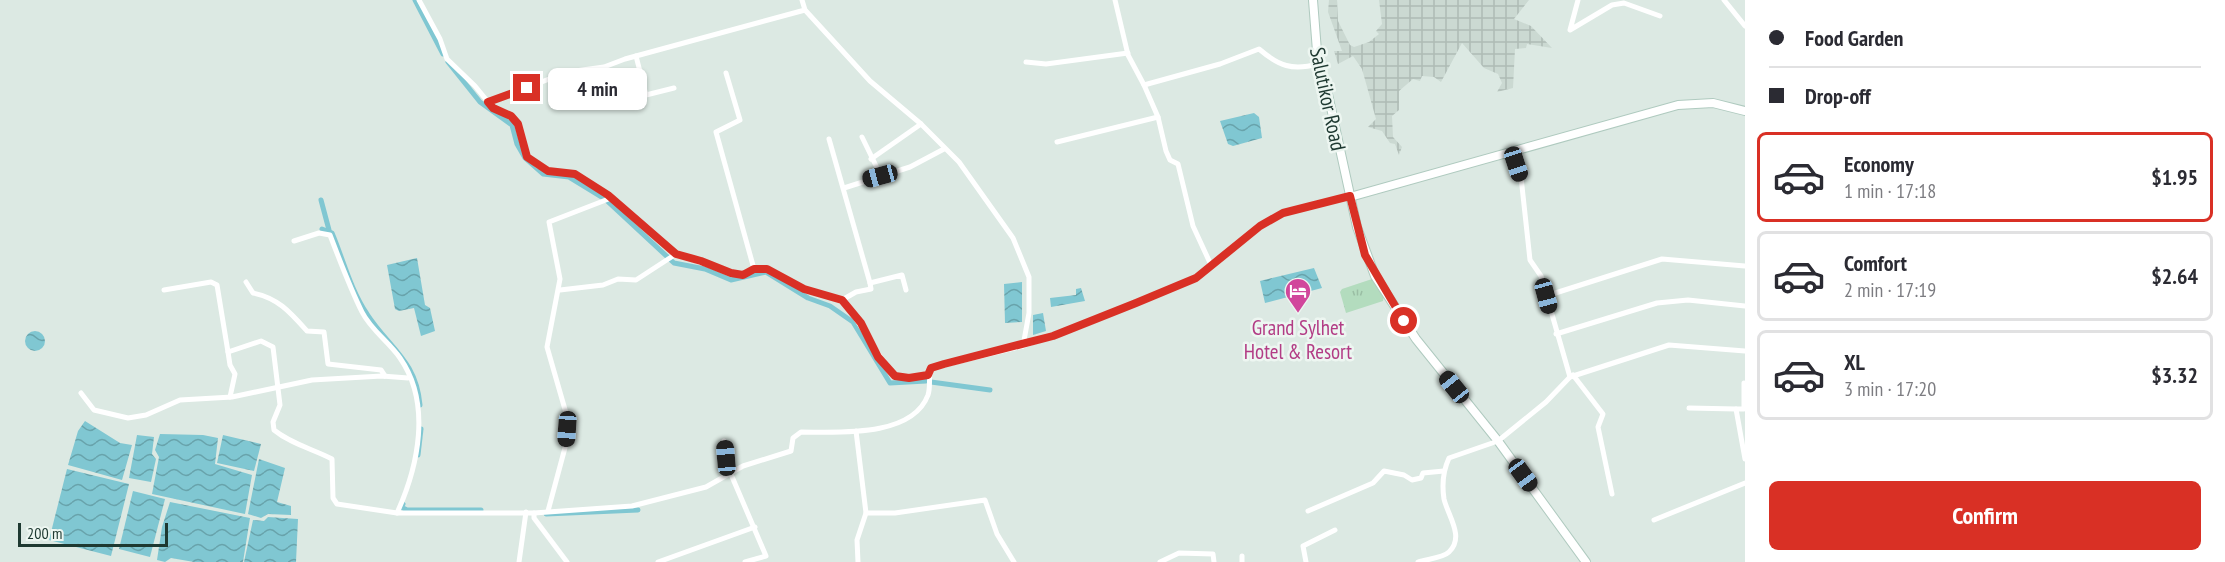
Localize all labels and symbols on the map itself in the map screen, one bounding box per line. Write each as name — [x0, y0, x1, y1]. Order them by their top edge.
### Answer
street label: Salutikor Road — [1304, 45, 1352, 153]
callout: 4 min — [548, 67, 647, 109]
route end — [513, 74, 540, 101]
car — [1502, 144, 1530, 184]
car — [860, 163, 900, 189]
hotel icon: Grand Sylhet Hotel & Resort — [1283, 276, 1313, 314]
car — [1533, 276, 1559, 316]
route start — [1390, 307, 1417, 334]
place label: Grand Sylhet Hotel & Resort — [1244, 314, 1352, 365]
car — [1436, 367, 1472, 407]
car — [557, 410, 577, 448]
car — [715, 439, 737, 477]
car — [1505, 455, 1541, 495]
scale bar — [18, 520, 168, 548]

